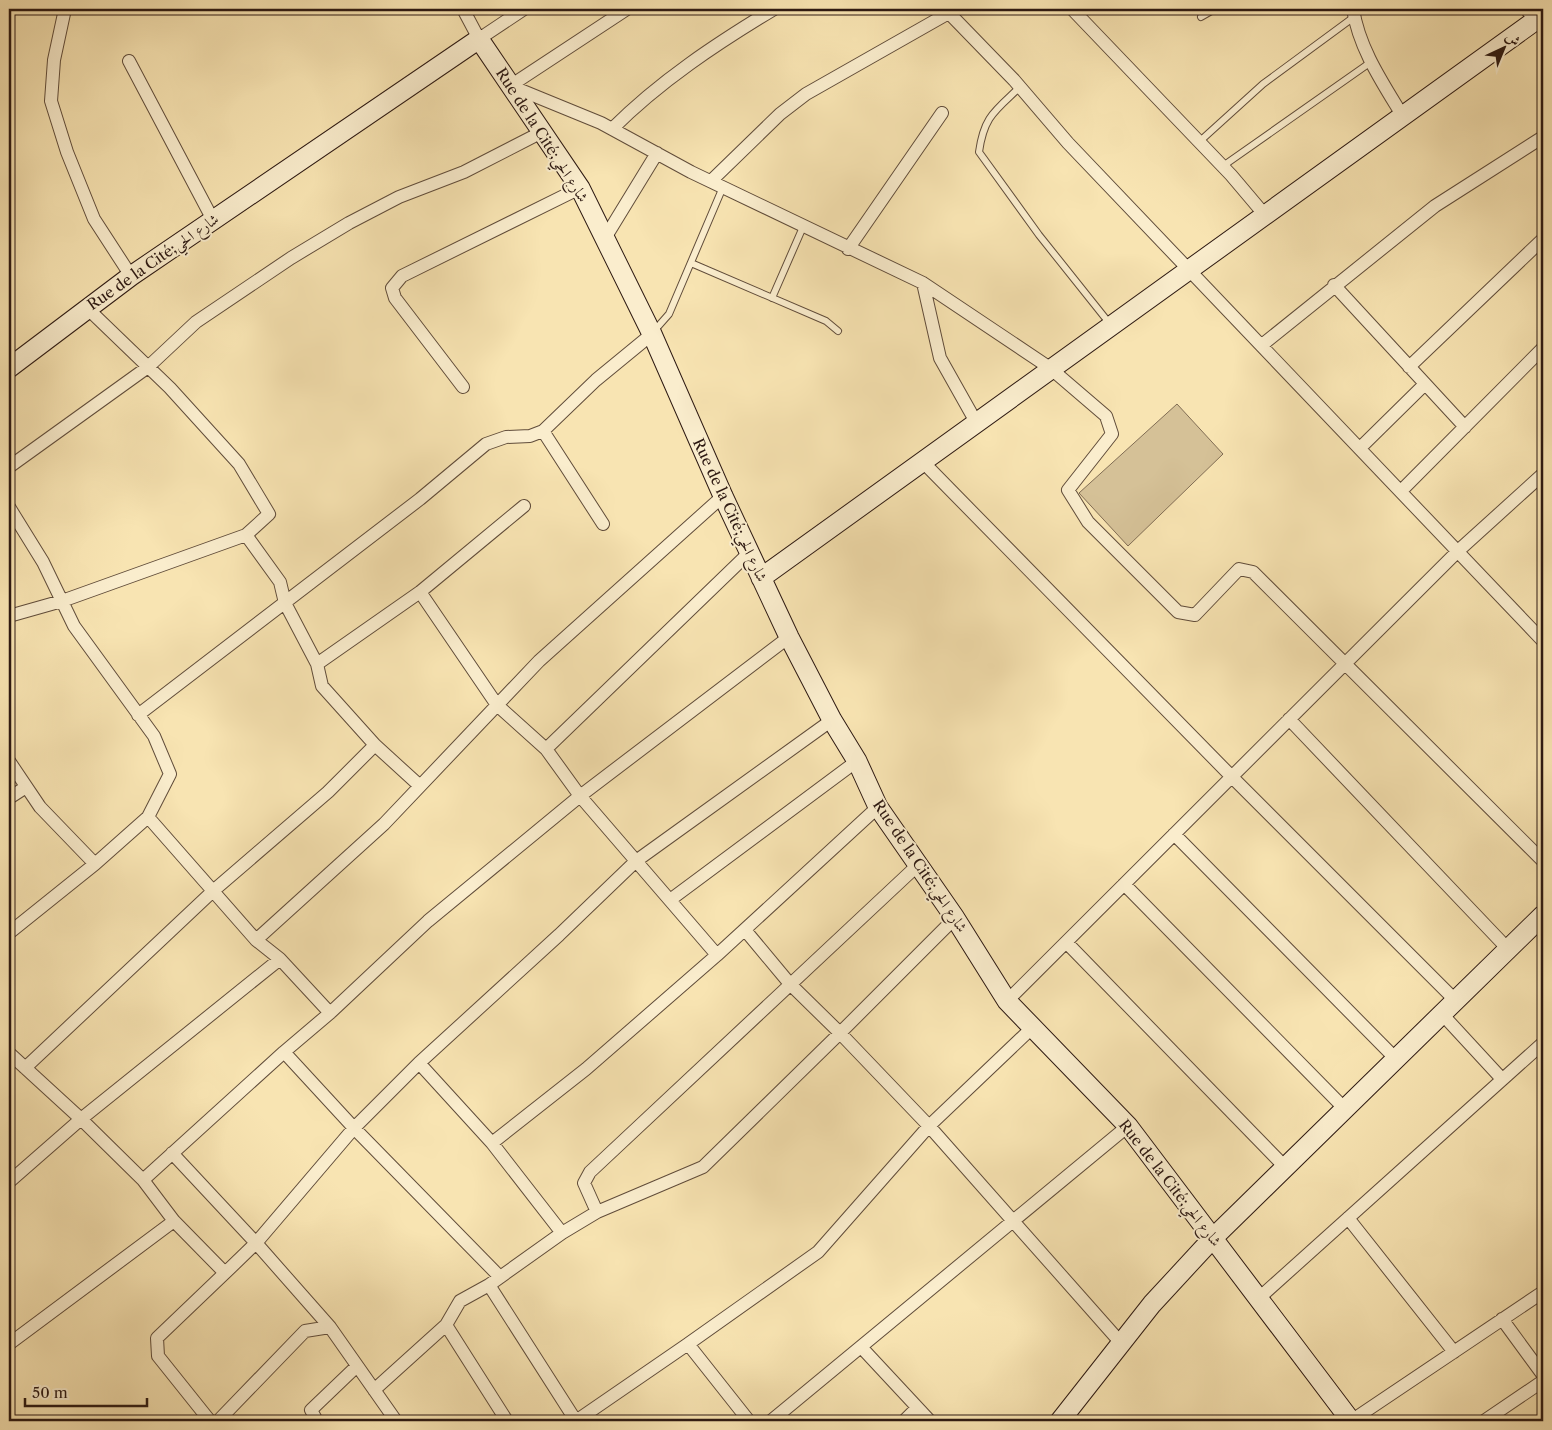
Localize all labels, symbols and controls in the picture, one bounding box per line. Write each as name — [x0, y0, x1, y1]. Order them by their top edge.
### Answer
north arrow — [1480, 22, 1530, 72]
text: ش — [1502, 27, 1524, 50]
street label: Rue de la Cité;شارع الحي — [488, 64, 593, 208]
street label: Rue de la Cité;شارع الحي — [83, 209, 225, 318]
street label: Rue de la Cité;شارع الحي — [684, 435, 772, 587]
street label: Rue de la Cité;شارع الحي — [865, 796, 972, 938]
street label: Rue de la Cité;شارع الحي — [1111, 1115, 1226, 1253]
scale bar — [25, 1375, 148, 1407]
text: 50 m — [32, 1383, 68, 1402]

